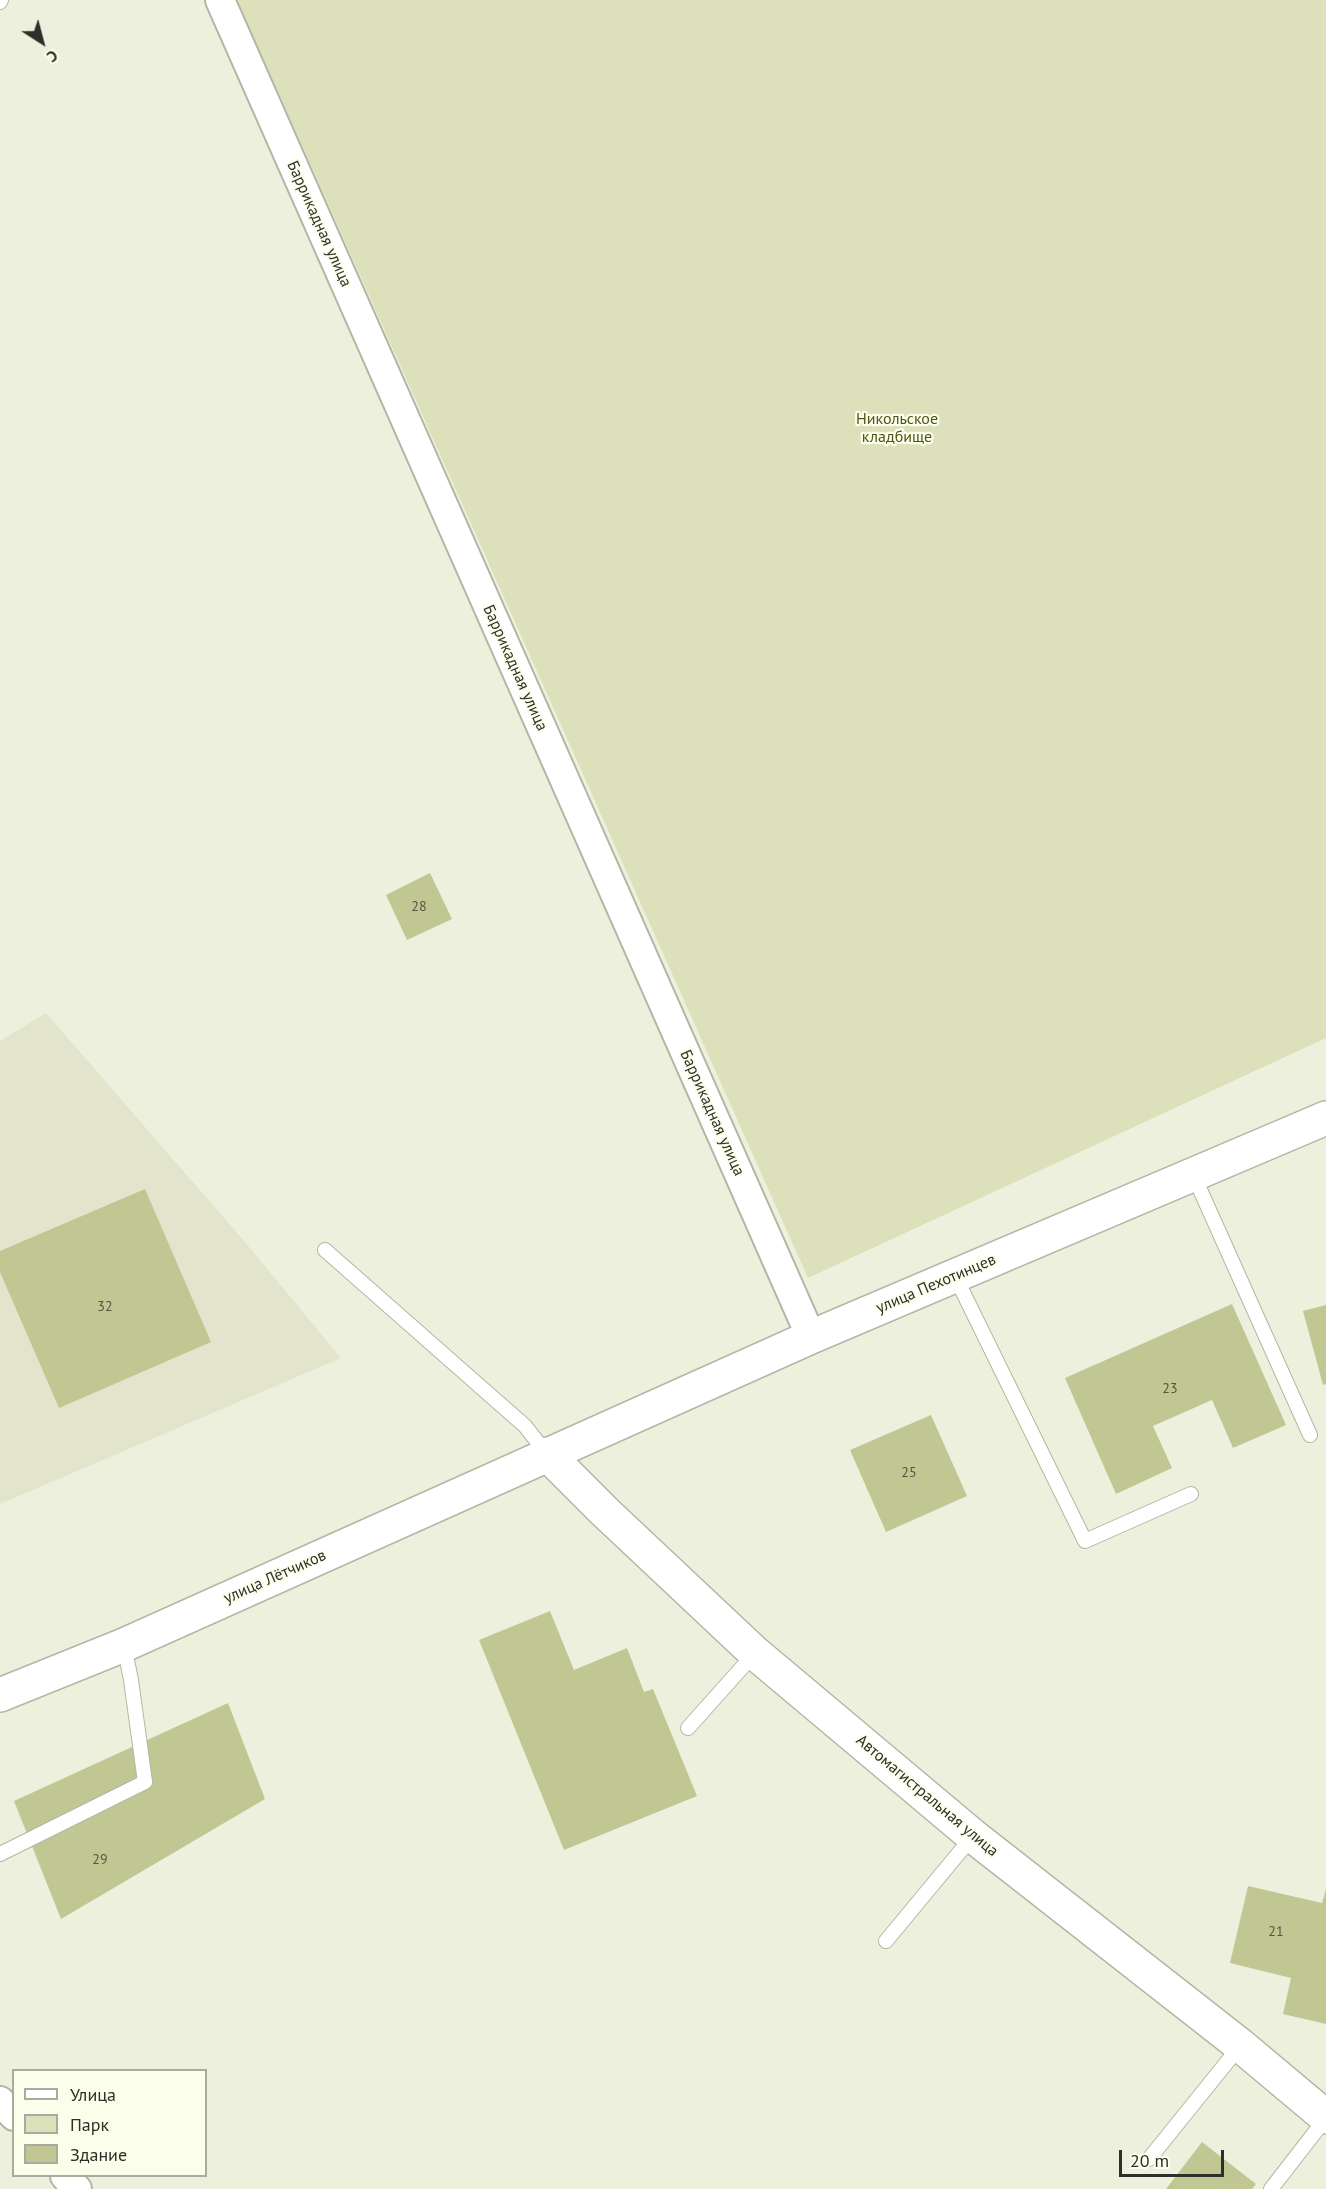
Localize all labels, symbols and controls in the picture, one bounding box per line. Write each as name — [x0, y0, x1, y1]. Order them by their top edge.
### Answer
north arrow — [12, 12, 72, 72]
text: С — [43, 46, 62, 67]
street label: Баррикадная улица — [283, 158, 355, 290]
park label: Никольское кладбище — [856, 409, 938, 447]
street label: Баррикадная улица — [479, 602, 551, 734]
house number: 28 — [411, 899, 427, 915]
street label: Баррикадная улица — [676, 1047, 748, 1179]
street label: улица Пехотинцев — [873, 1250, 999, 1318]
house number: 32 — [97, 1299, 113, 1315]
house number: 23 — [1162, 1381, 1178, 1397]
house number: 25 — [901, 1465, 917, 1481]
street label: улица Лётчиков — [221, 1546, 329, 1608]
street label: Автомагистральная улица — [852, 1731, 1002, 1861]
house number: 29 — [92, 1852, 108, 1868]
house number: 21 — [1268, 1924, 1284, 1940]
legend — [12, 2069, 207, 2177]
text: Улица — [70, 2083, 116, 2106]
text: Парк — [70, 2113, 109, 2136]
scale bar — [1122, 2138, 1227, 2176]
text: Здание — [70, 2143, 127, 2166]
text: 20 m — [1130, 2149, 1169, 2172]

